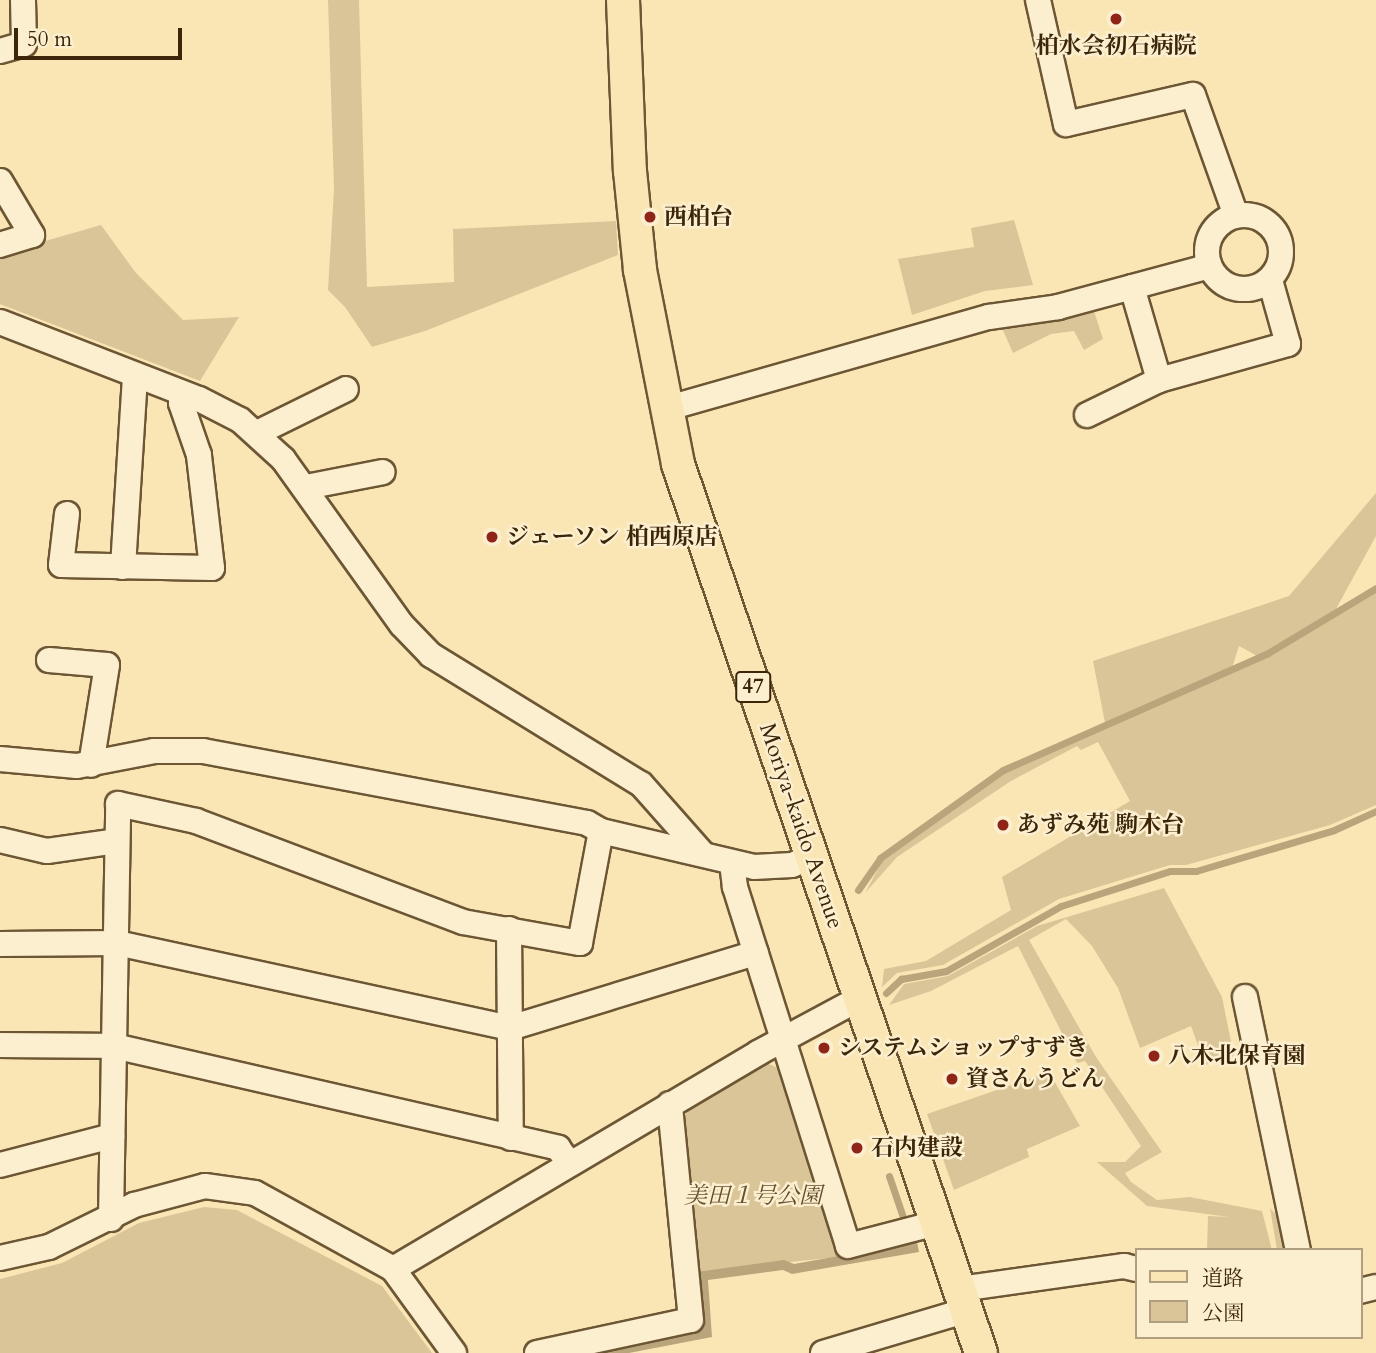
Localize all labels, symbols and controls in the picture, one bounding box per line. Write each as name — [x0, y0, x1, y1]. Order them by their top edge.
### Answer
marker: 柏水会初石病院 — [1106, 9, 1126, 29]
scale bar — [18, 14, 186, 58]
text: 50 m — [27, 25, 72, 54]
place label: 柏水会初石病院 — [1036, 32, 1196, 60]
place label: 西柏台 — [664, 203, 733, 231]
marker: 西柏台 — [642, 209, 658, 225]
place label: ジェーソン 柏西原店 — [506, 523, 719, 551]
marker: ジェーソン 柏西原店 — [484, 529, 500, 545]
road number: 47 — [734, 670, 772, 704]
street label: Moriya-kaido Avenue — [753, 720, 849, 932]
place label: あずみ苑 駒木台 — [1017, 811, 1184, 839]
marker: あずみ苑 駒木台 — [995, 817, 1011, 833]
place label: システムショップすずき — [838, 1034, 1091, 1062]
marker: システムショップすずき — [816, 1040, 832, 1056]
place label: 八木北保育園 — [1168, 1042, 1306, 1070]
marker: 八木北保育園 — [1146, 1048, 1162, 1064]
place label: 資さんうどん — [966, 1065, 1104, 1093]
marker: 資さんうどん — [944, 1071, 960, 1087]
place label: 石内建設 — [871, 1134, 963, 1162]
marker: 石内建設 — [849, 1140, 865, 1156]
park label: 美田１号公園 — [684, 1182, 822, 1210]
legend — [1134, 1248, 1362, 1339]
text: 道路 — [1202, 1264, 1244, 1293]
text: 公園 — [1202, 1299, 1244, 1328]

